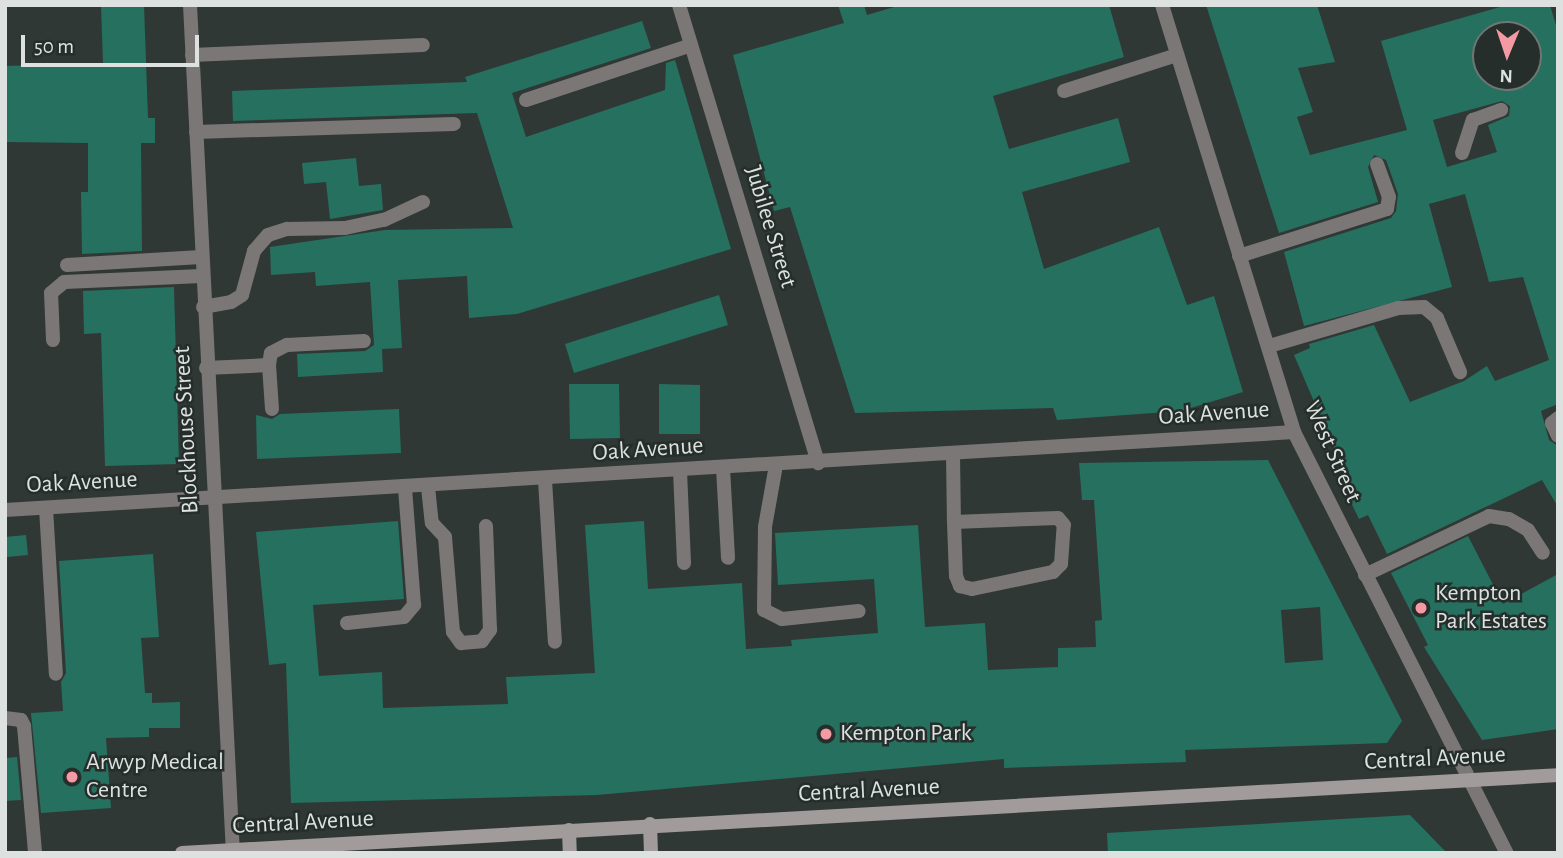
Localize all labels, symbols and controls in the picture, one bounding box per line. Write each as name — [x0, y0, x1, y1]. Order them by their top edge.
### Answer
scale bar — [24, 21, 203, 65]
north arrow — [1472, 21, 1542, 91]
text: 50 m — [34, 36, 74, 57]
text: N — [1499, 66, 1513, 85]
street label: Jubilee Street — [738, 162, 802, 292]
street label: Blockhouse Street — [168, 346, 206, 514]
street label: Oak Avenue — [1158, 396, 1270, 432]
street label: West Street — [1297, 397, 1367, 507]
street label: Oak Avenue — [592, 432, 704, 468]
street label: Oak Avenue — [26, 466, 138, 500]
place label: Kempton Park Estates — [1435, 580, 1547, 636]
marker: Kempton Park Estates — [1413, 600, 1429, 616]
place label: Kempton Park — [840, 720, 972, 748]
marker: Kempton Park — [818, 726, 834, 742]
street label: Central Avenue — [1364, 741, 1506, 777]
place label: Arwyp Medical Centre — [86, 749, 224, 805]
marker: Arwyp Medical Centre — [64, 769, 80, 785]
street label: Central Avenue — [798, 773, 940, 809]
street label: Central Avenue — [232, 805, 374, 841]

